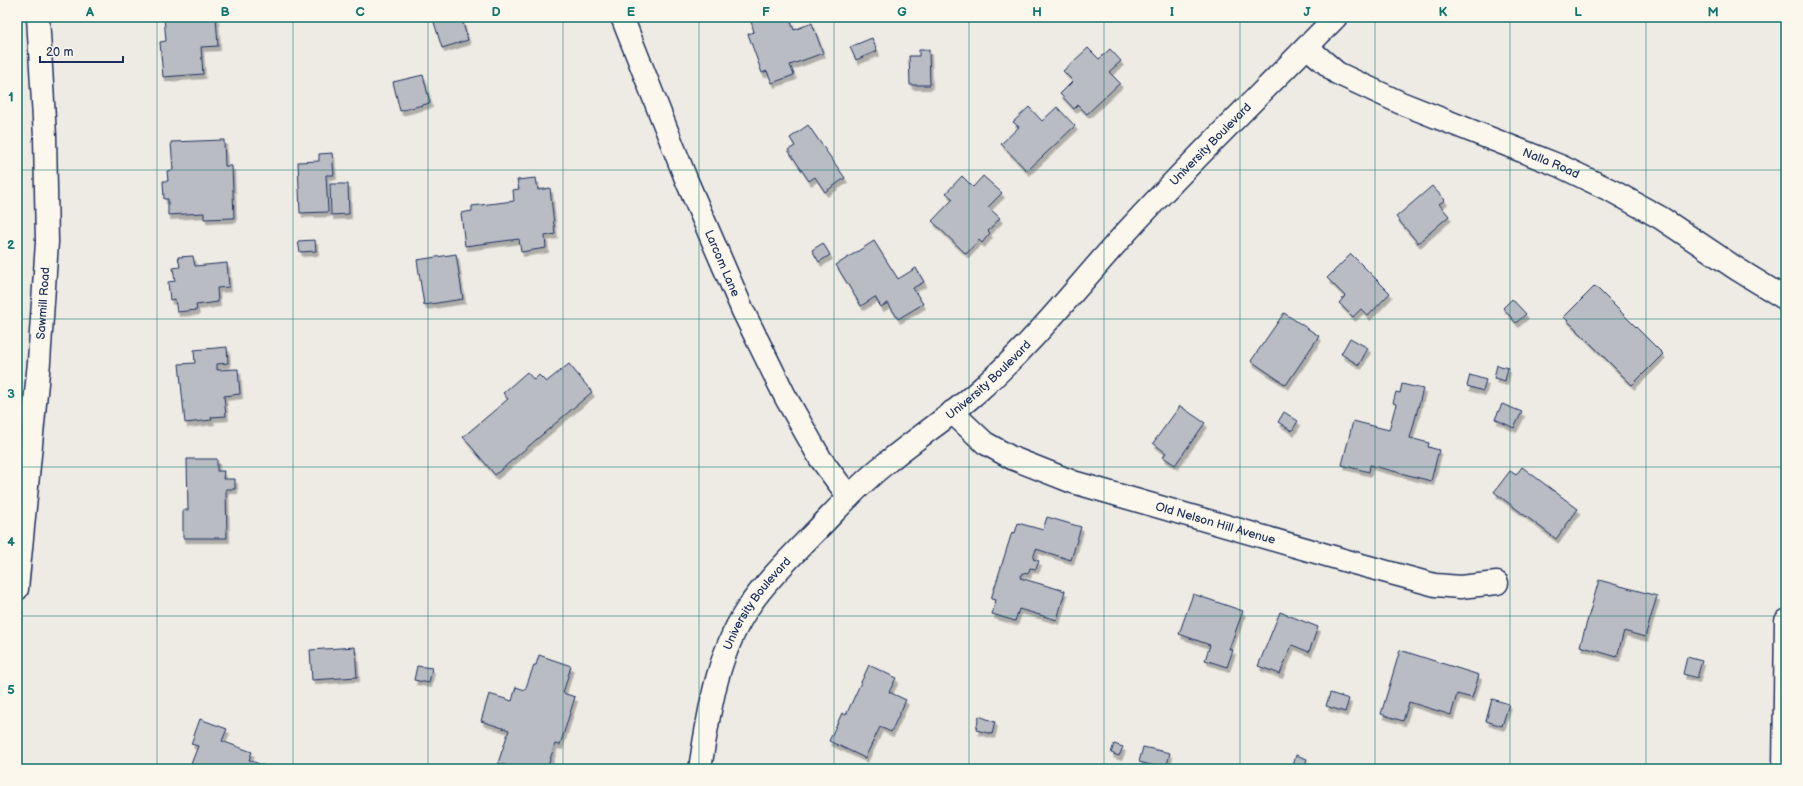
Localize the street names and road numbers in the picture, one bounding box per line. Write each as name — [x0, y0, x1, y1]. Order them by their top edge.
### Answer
street label: University Boulevard — [1166, 100, 1254, 189]
street label: Nalla Road — [1520, 144, 1582, 182]
street label: Larcom Lane — [701, 228, 743, 299]
street label: Sawmill Road — [33, 266, 53, 340]
street label: University Boulevard — [943, 337, 1034, 422]
street label: Old Nelson Hill Avenue — [1154, 499, 1277, 547]
street label: University Boulevard — [720, 554, 794, 652]

